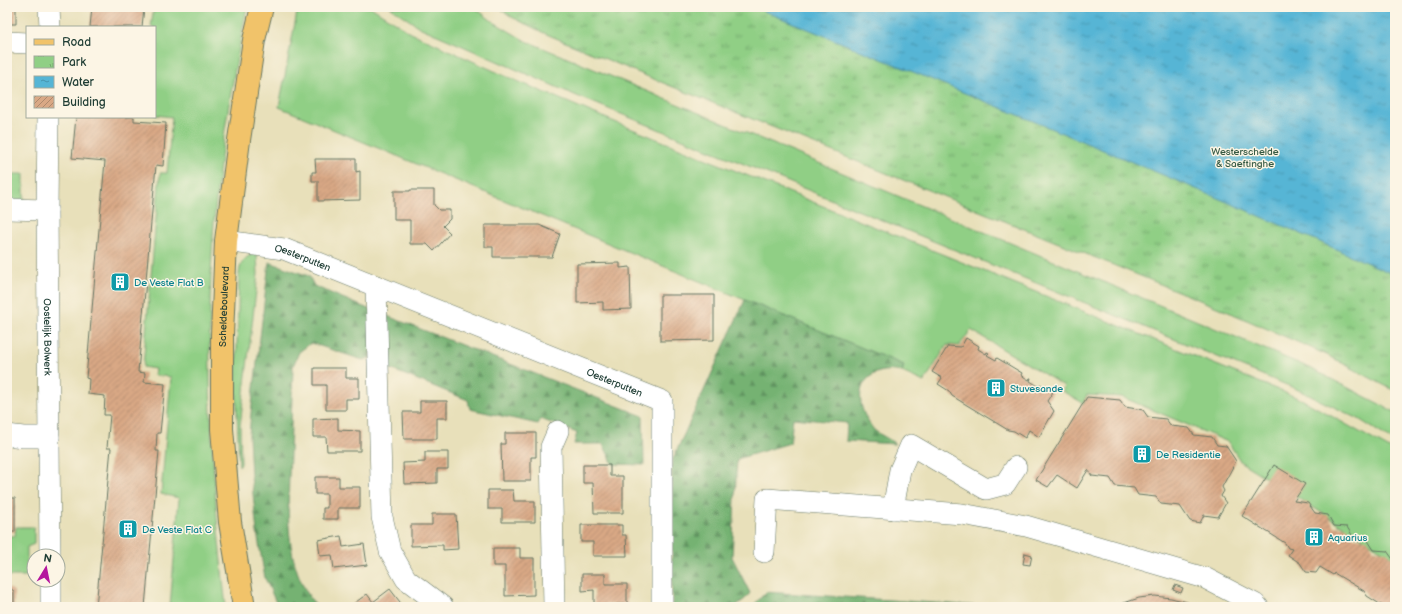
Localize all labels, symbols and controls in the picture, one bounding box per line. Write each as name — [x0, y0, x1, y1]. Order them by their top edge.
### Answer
legend — [26, 26, 156, 118]
text: Road — [62, 35, 91, 50]
text: Park — [62, 55, 86, 70]
text: Water — [62, 75, 94, 90]
text: Building — [62, 95, 106, 110]
park label: Westerschelde & Saeftinghe — [1211, 146, 1279, 170]
street label: Oesterputten — [274, 243, 333, 274]
street label: Scheldeboulevard — [217, 266, 232, 347]
building icon: De Veste Flat B — [109, 271, 131, 293]
place label: De Veste Flat B — [134, 277, 204, 289]
street label: Oostelijk Bolwerk — [41, 298, 53, 376]
street label: Oesterputten — [585, 366, 644, 400]
building icon: Stuvesande — [985, 377, 1007, 399]
place label: Stuvesande — [1010, 383, 1063, 395]
building icon: De Residentie — [1131, 443, 1153, 465]
place label: De Residentie — [1156, 449, 1221, 461]
building icon: De Veste Flat C — [117, 518, 139, 540]
place label: De Veste Flat C — [142, 524, 212, 536]
building icon: Aquarius — [1303, 526, 1325, 548]
place label: Aquarius — [1328, 532, 1368, 544]
north arrow — [26, 548, 66, 588]
text: N — [42, 552, 53, 566]

